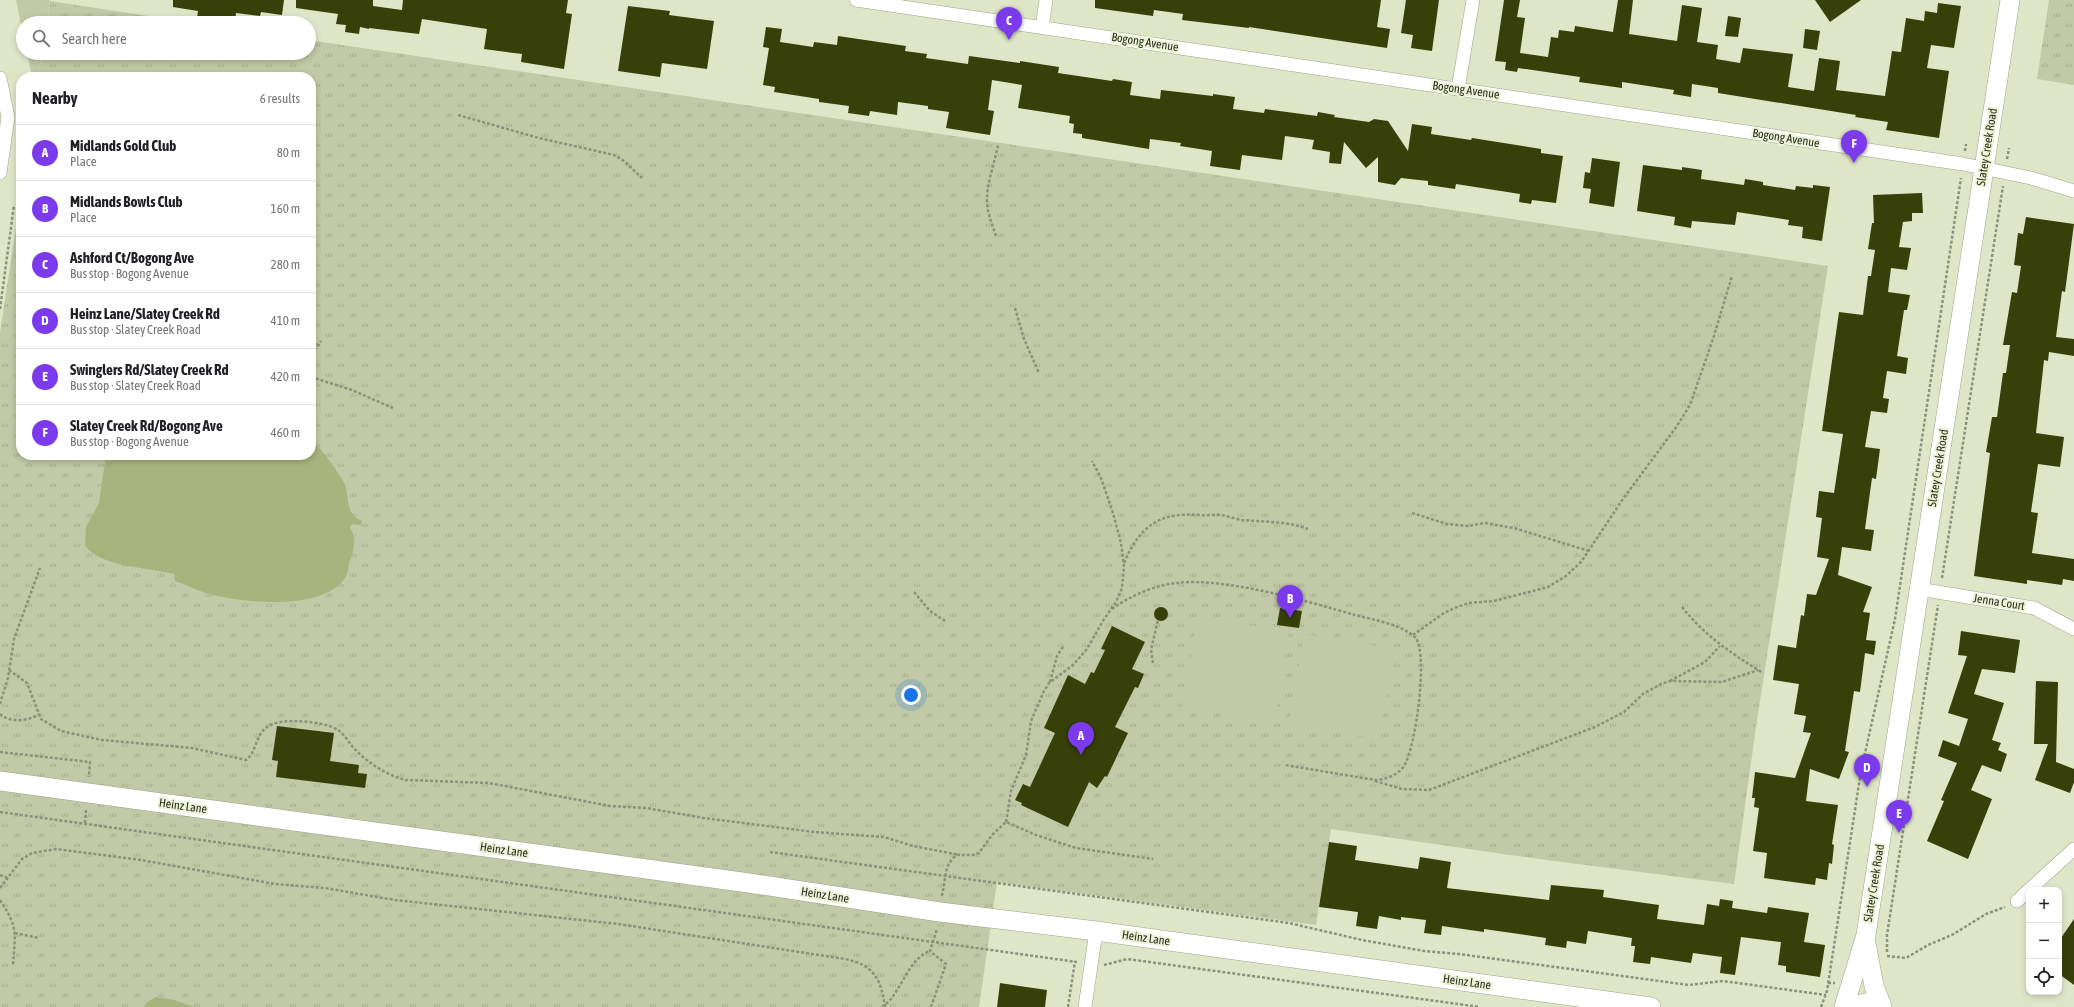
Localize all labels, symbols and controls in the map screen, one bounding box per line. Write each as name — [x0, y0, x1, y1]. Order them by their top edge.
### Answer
pin: C — [996, 7, 1022, 40]
search box — [16, 16, 316, 60]
icon: search — [30, 27, 52, 49]
text: Search here — [62, 30, 127, 47]
street label: Bogong Avenue — [1110, 30, 1180, 54]
street label: Bogong Avenue — [1431, 78, 1501, 102]
text: Nearby — [32, 88, 78, 108]
text: 6 results — [260, 91, 300, 106]
street label: Slatey Creek Road — [1974, 107, 2000, 187]
street label: Bogong Avenue — [1751, 126, 1821, 150]
pin: F — [1841, 130, 1867, 163]
text: Midlands Gold Club — [70, 137, 176, 154]
text: A — [42, 145, 48, 160]
text: 80 m — [277, 145, 300, 160]
text: Place — [70, 154, 97, 169]
text: Midlands Bowls Club — [70, 193, 183, 210]
text: B — [42, 201, 48, 216]
text: 160 m — [271, 201, 300, 216]
text: Place — [70, 210, 97, 225]
text: Ashford Ct/Bogong Ave — [70, 249, 194, 266]
text: C — [42, 257, 48, 272]
text: 280 m — [271, 257, 300, 272]
text: Bus stop · Bogong Avenue — [70, 266, 189, 281]
text: Heinz Lane/Slatey Creek Rd — [70, 305, 220, 322]
text: D — [41, 313, 49, 328]
text: 410 m — [271, 313, 300, 328]
text: Bus stop · Slatey Creek Road — [70, 322, 201, 337]
text: Swinglers Rd/Slatey Creek Rd — [70, 361, 229, 378]
text: E — [42, 369, 48, 384]
text: 420 m — [271, 369, 300, 384]
text: Bus stop · Slatey Creek Road — [70, 378, 201, 393]
text: Slatey Creek Rd/Bogong Ave — [70, 417, 223, 434]
text: F — [42, 425, 48, 440]
text: 460 m — [271, 425, 300, 440]
street label: Slatey Creek Road — [1925, 428, 1951, 508]
text: Bus stop · Bogong Avenue — [70, 434, 189, 449]
pin: B — [1277, 585, 1303, 618]
street label: Jenna Court — [1972, 591, 2026, 613]
your location — [901, 685, 921, 705]
pin: A — [1068, 722, 1094, 755]
pin: D — [1854, 754, 1880, 787]
street label: Heinz Lane — [158, 796, 208, 816]
pin: E — [1886, 800, 1912, 833]
street label: Heinz Lane — [479, 840, 529, 860]
street label: Slatey Creek Road — [1861, 843, 1887, 923]
street label: Heinz Lane — [800, 884, 850, 906]
map controls — [2026, 887, 2062, 995]
button: + — [2026, 887, 2062, 923]
button: − — [2026, 923, 2062, 959]
street label: Heinz Lane — [1121, 928, 1171, 948]
button: locate — [2026, 959, 2062, 995]
street label: Heinz Lane — [1442, 972, 1492, 992]

